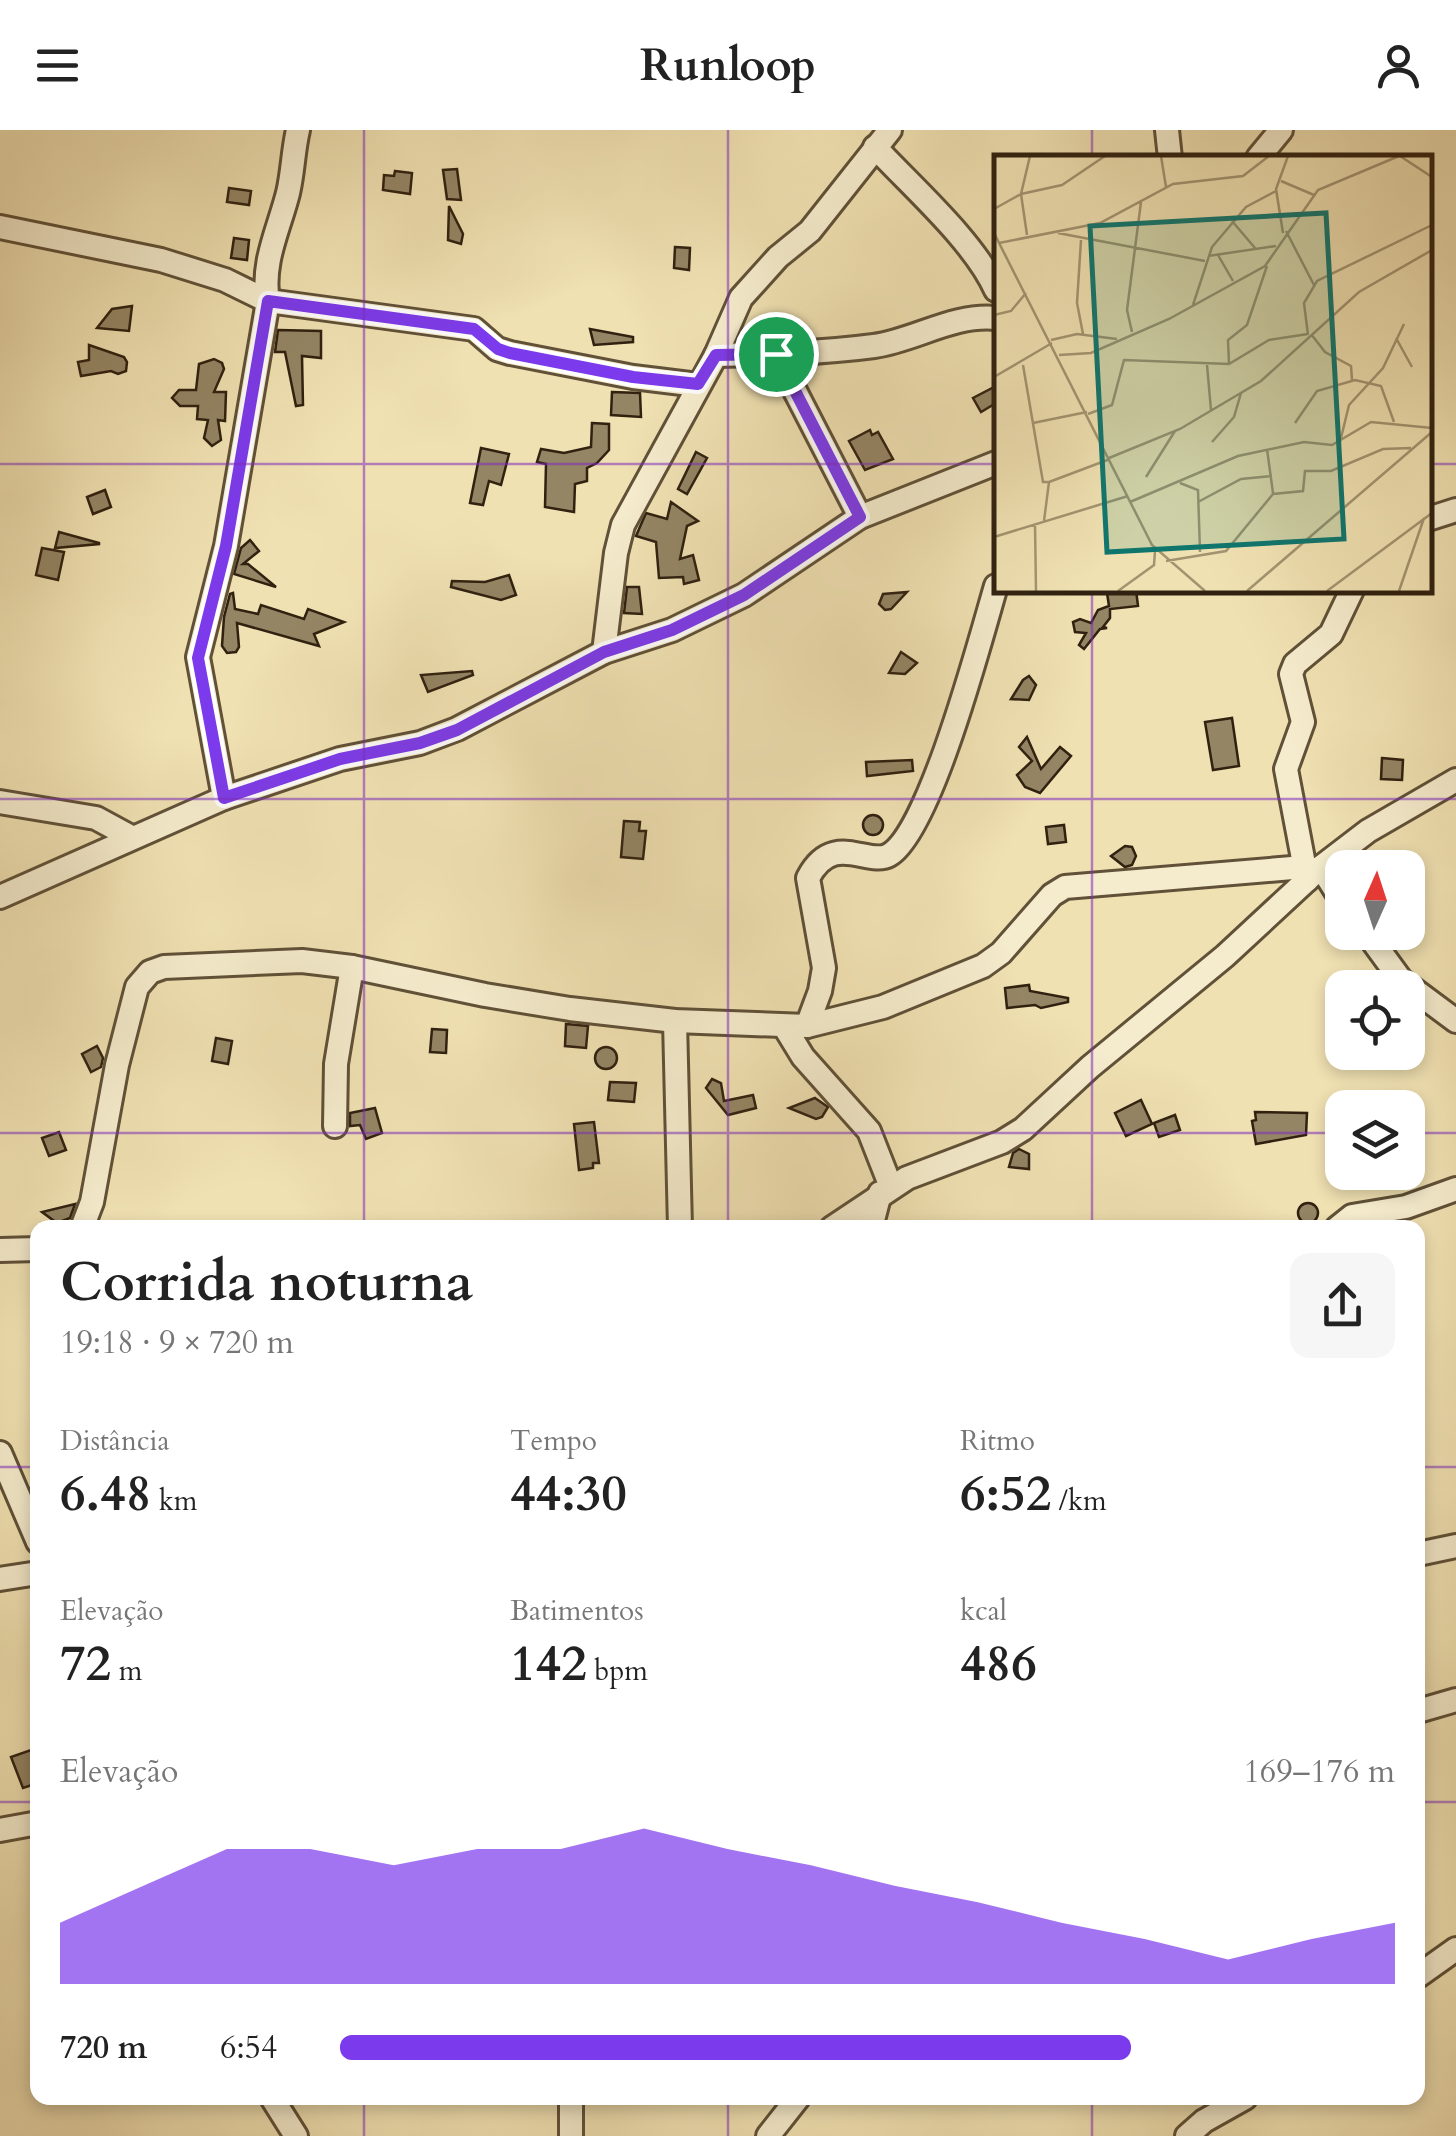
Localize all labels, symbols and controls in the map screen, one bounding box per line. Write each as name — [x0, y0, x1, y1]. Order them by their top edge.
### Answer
text: Runloop — [640, 35, 816, 96]
icon: menu — [30, 38, 85, 93]
icon: person — [1371, 38, 1426, 93]
inset map — [994, 155, 1431, 592]
pin — [734, 312, 819, 397]
icon: arrive — [749, 327, 804, 382]
north arrow — [1325, 850, 1425, 950]
map controls — [1325, 850, 1425, 1190]
button: locate — [1325, 970, 1425, 1070]
button: layers — [1325, 1090, 1425, 1190]
text: Corrida noturna — [60, 1246, 473, 1320]
button: share — [1290, 1253, 1395, 1358]
text: 19:18 · 9 × 720 m — [60, 1321, 294, 1365]
text: Distância — [60, 1422, 170, 1460]
text: Tempo — [510, 1422, 597, 1460]
text: Ritmo — [960, 1422, 1035, 1460]
text: 6.48 — [60, 1460, 151, 1528]
text: 44:30 — [510, 1460, 627, 1528]
text: 6:52 — [960, 1460, 1051, 1528]
text: km — [151, 1482, 198, 1520]
text: /km — [1051, 1482, 1107, 1520]
text: Elevação — [60, 1592, 163, 1630]
text: Batimentos — [510, 1592, 644, 1630]
text: kcal — [960, 1592, 1007, 1630]
text: 72 — [60, 1630, 111, 1698]
text: 142 — [510, 1630, 587, 1698]
text: 486 — [960, 1630, 1037, 1698]
text: m — [111, 1652, 142, 1690]
text: bpm — [587, 1652, 648, 1690]
text: Elevação — [60, 1750, 178, 1794]
text: 169–176 m — [1243, 1750, 1395, 1794]
text: 720 m — [60, 2026, 147, 2070]
text: 6:54 — [220, 2026, 277, 2070]

